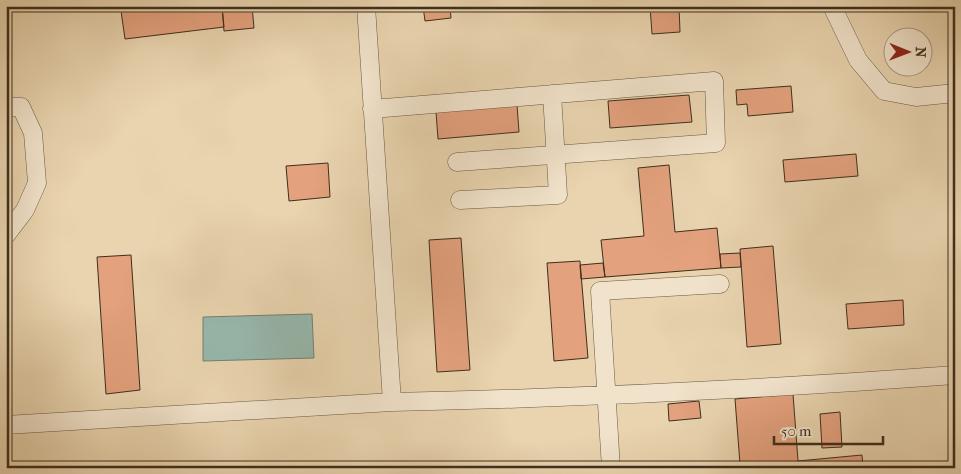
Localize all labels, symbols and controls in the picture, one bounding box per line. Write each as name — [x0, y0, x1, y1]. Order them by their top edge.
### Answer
north arrow — [884, 28, 934, 78]
text: N — [912, 47, 929, 58]
scale bar — [774, 414, 882, 446]
text: 50 m — [781, 422, 812, 440]

